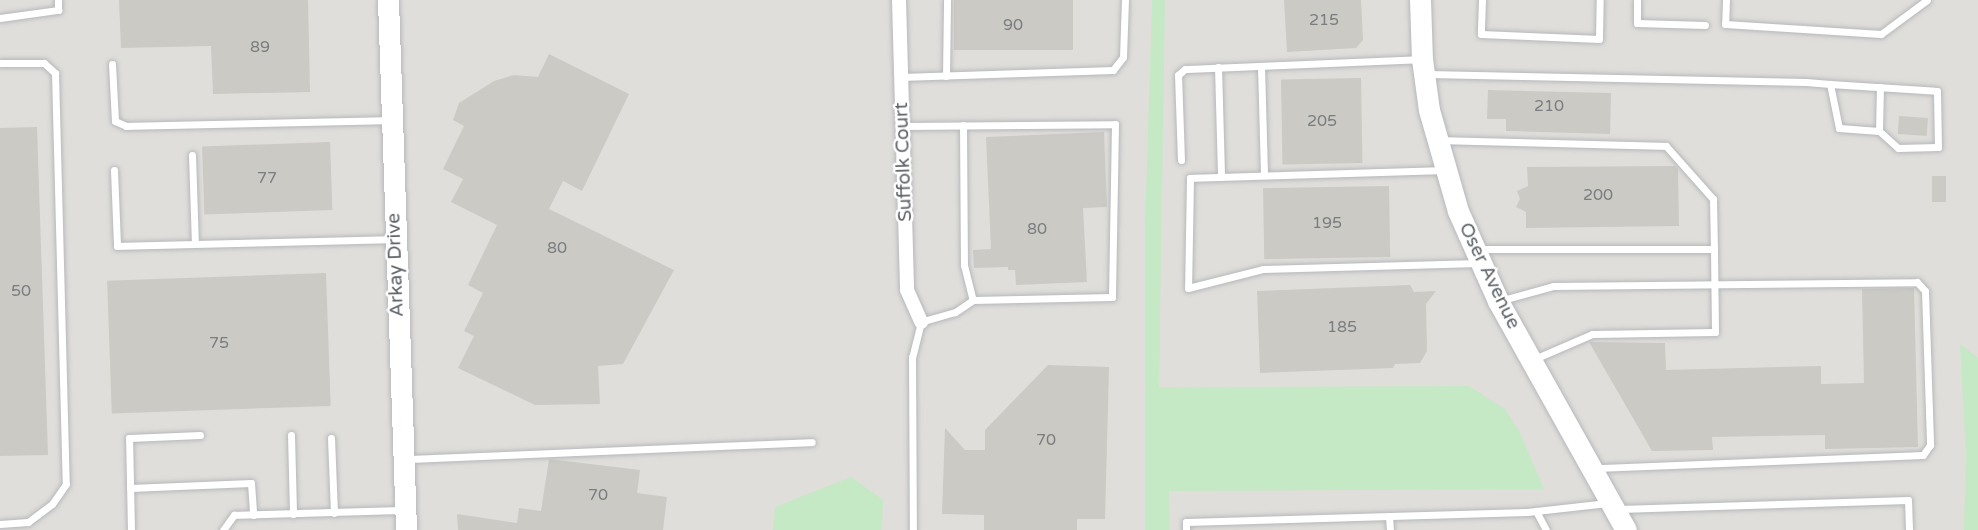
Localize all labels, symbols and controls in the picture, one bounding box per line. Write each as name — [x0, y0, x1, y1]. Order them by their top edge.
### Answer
house number: 215 — [1309, 10, 1339, 30]
house number: 90 — [1003, 15, 1023, 35]
house number: 89 — [250, 37, 270, 57]
house number: 210 — [1534, 96, 1564, 116]
street label: Suffolk Court — [891, 102, 917, 222]
house number: 205 — [1307, 111, 1337, 131]
house number: 77 — [257, 168, 277, 188]
house number: 200 — [1583, 185, 1613, 205]
street label: Arkay Drive — [383, 213, 409, 317]
house number: 195 — [1312, 213, 1342, 233]
house number: 80 — [1027, 219, 1047, 239]
street label: Oser Avenue — [1453, 219, 1525, 333]
house number: 80 — [547, 238, 567, 258]
house number: 50 — [11, 281, 31, 301]
house number: 185 — [1327, 317, 1357, 337]
house number: 75 — [209, 333, 229, 353]
house number: 70 — [1036, 430, 1056, 450]
house number: 70 — [588, 485, 608, 505]

